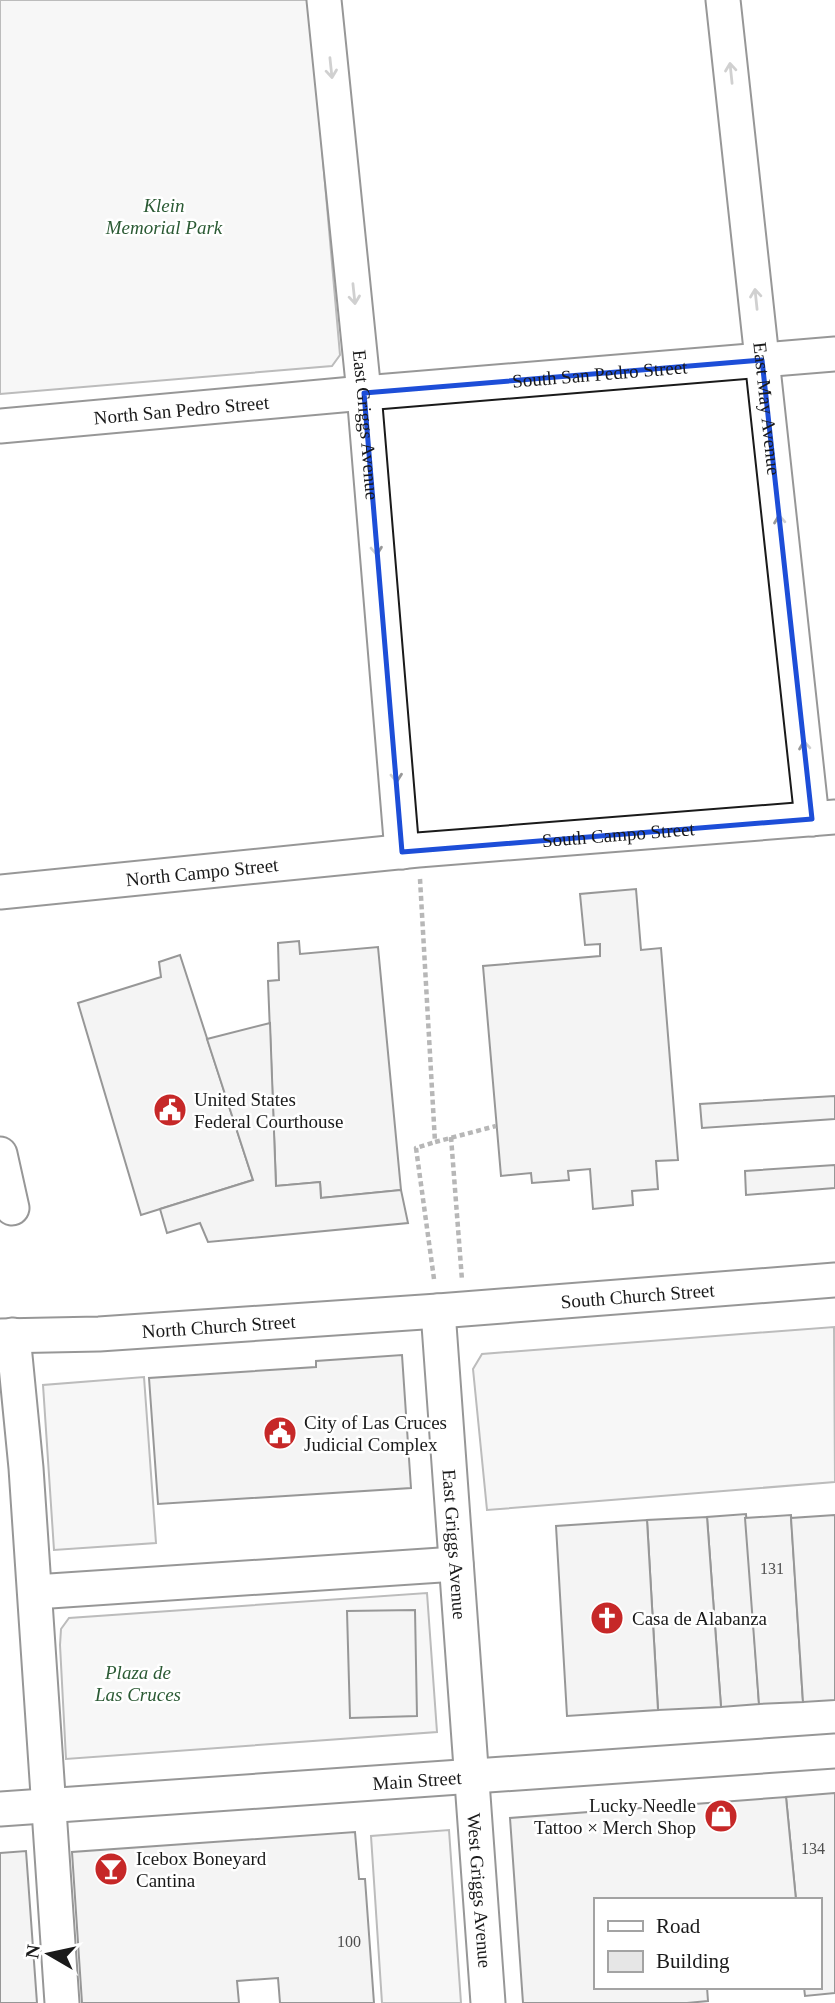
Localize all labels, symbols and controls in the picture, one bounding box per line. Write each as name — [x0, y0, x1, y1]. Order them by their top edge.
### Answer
one-way arrow — [325, 56, 338, 79]
one-way arrow — [724, 62, 737, 85]
park label: Klein Memorial Park — [105, 195, 223, 238]
one-way arrow — [347, 282, 360, 305]
one-way arrow — [749, 288, 762, 311]
street label: East May Avenue — [750, 341, 785, 476]
street label: East Griggs Avenue — [349, 349, 383, 501]
street label: South San Pedro Street — [511, 356, 689, 391]
street label: North San Pedro Street — [93, 391, 270, 428]
one-way arrow — [774, 514, 787, 537]
one-way arrow — [370, 533, 383, 556]
one-way arrow — [798, 741, 811, 763]
one-way arrow — [390, 760, 403, 783]
street label: South Campo Street — [541, 818, 696, 851]
street label: North Campo Street — [125, 854, 280, 890]
place label: United States Federal Courthouse — [194, 1089, 343, 1132]
public building icon: United States Federal Courthouse — [151, 1091, 189, 1129]
street label: South Church Street — [560, 1279, 716, 1312]
street label: North Church Street — [141, 1310, 297, 1342]
place label: City of Las Cruces Judicial Complex — [304, 1412, 447, 1455]
public building icon: City of Las Cruces Judicial Complex — [261, 1414, 299, 1452]
street label: East Griggs Avenue — [439, 1469, 471, 1620]
house number: 131 — [760, 1560, 784, 1577]
church icon: Casa de Alabanza — [588, 1599, 626, 1637]
place label: Casa de Alabanza — [632, 1608, 768, 1629]
park label: Plaza de Las Cruces — [94, 1662, 181, 1705]
street label: Main Street — [372, 1766, 463, 1794]
place label: Lucky Needle Tattoo × Merch Shop — [534, 1795, 696, 1838]
shop icon: Lucky Needle Tattoo × Merch Shop — [702, 1797, 740, 1835]
street label: West Griggs Avenue — [464, 1812, 496, 1969]
house number: 134 — [801, 1840, 825, 1857]
place label: Icebox Boneyard Cantina — [136, 1848, 267, 1891]
bar icon: Icebox Boneyard Cantina — [92, 1850, 130, 1888]
legend — [594, 1898, 821, 1989]
text: Road — [656, 1914, 701, 1938]
north arrow — [14, 1919, 84, 1989]
house number: 100 — [337, 1933, 361, 1950]
text: N — [21, 1943, 44, 1960]
text: Building — [656, 1949, 730, 1973]

